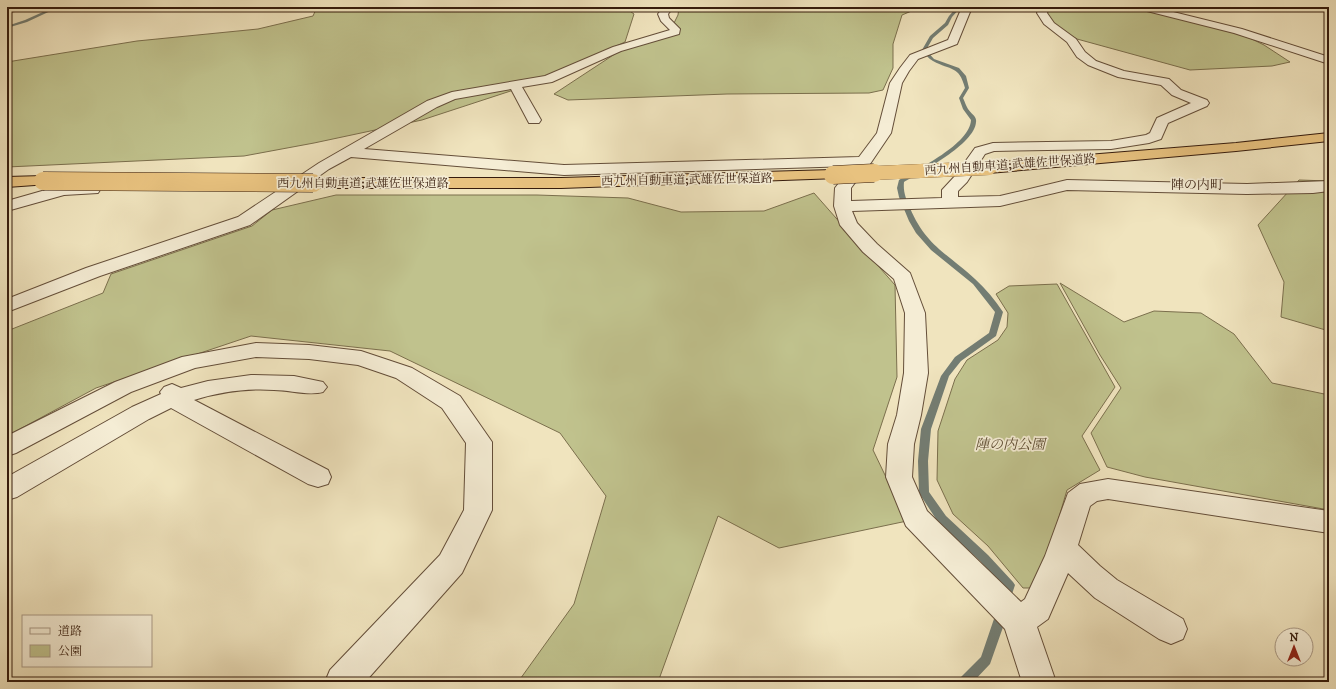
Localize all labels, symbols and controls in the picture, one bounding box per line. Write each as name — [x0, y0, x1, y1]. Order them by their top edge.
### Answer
street label: 西九州自動車道;武雄佐世保道路 — [924, 152, 1096, 178]
street label: 西九州自動車道;武雄佐世保道路 — [601, 171, 773, 189]
street label: 西九州自動車道;武雄佐世保道路 — [277, 176, 449, 191]
district label: 陣の内町 — [1171, 177, 1223, 193]
park label: 陣の内公園 — [975, 436, 1047, 454]
legend — [22, 615, 152, 667]
text: 道路 — [58, 624, 82, 639]
north arrow — [1274, 627, 1314, 667]
text: N — [1289, 631, 1299, 645]
text: 公園 — [58, 644, 82, 659]

